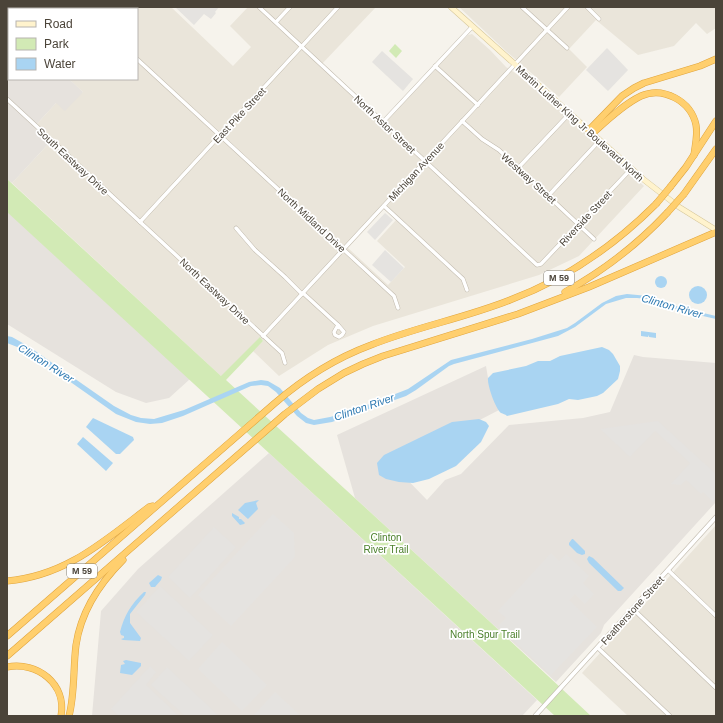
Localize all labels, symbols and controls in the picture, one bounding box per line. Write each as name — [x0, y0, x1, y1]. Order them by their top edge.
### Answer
legend — [8, 8, 138, 80]
text: Road — [44, 17, 73, 31]
text: Park — [44, 37, 70, 51]
text: Water — [44, 57, 76, 71]
street label: Martin Luther King Jr Boulevard North — [514, 63, 646, 184]
street label: East Pike Street — [211, 85, 268, 145]
street label: North Astor Street — [352, 93, 418, 156]
street label: South Eastway Drive — [35, 126, 111, 197]
street label: Michigan Avenue — [386, 139, 447, 203]
street label: Westway Street — [499, 151, 558, 206]
street label: North Midland Drive — [276, 186, 348, 255]
street label: Riverside Street — [557, 188, 614, 248]
street label: North Eastway Drive — [178, 256, 252, 327]
road number: M 59 — [544, 271, 574, 285]
water label: Clinton River — [640, 292, 705, 321]
water label: Clinton River — [16, 341, 77, 385]
water label: Clinton River — [332, 391, 397, 423]
park label: Clinton River Trail — [363, 532, 409, 555]
road number: M 59 — [67, 564, 97, 578]
street label: Featherstone Street — [599, 574, 666, 647]
park label: North Spur Trail — [450, 629, 520, 640]

